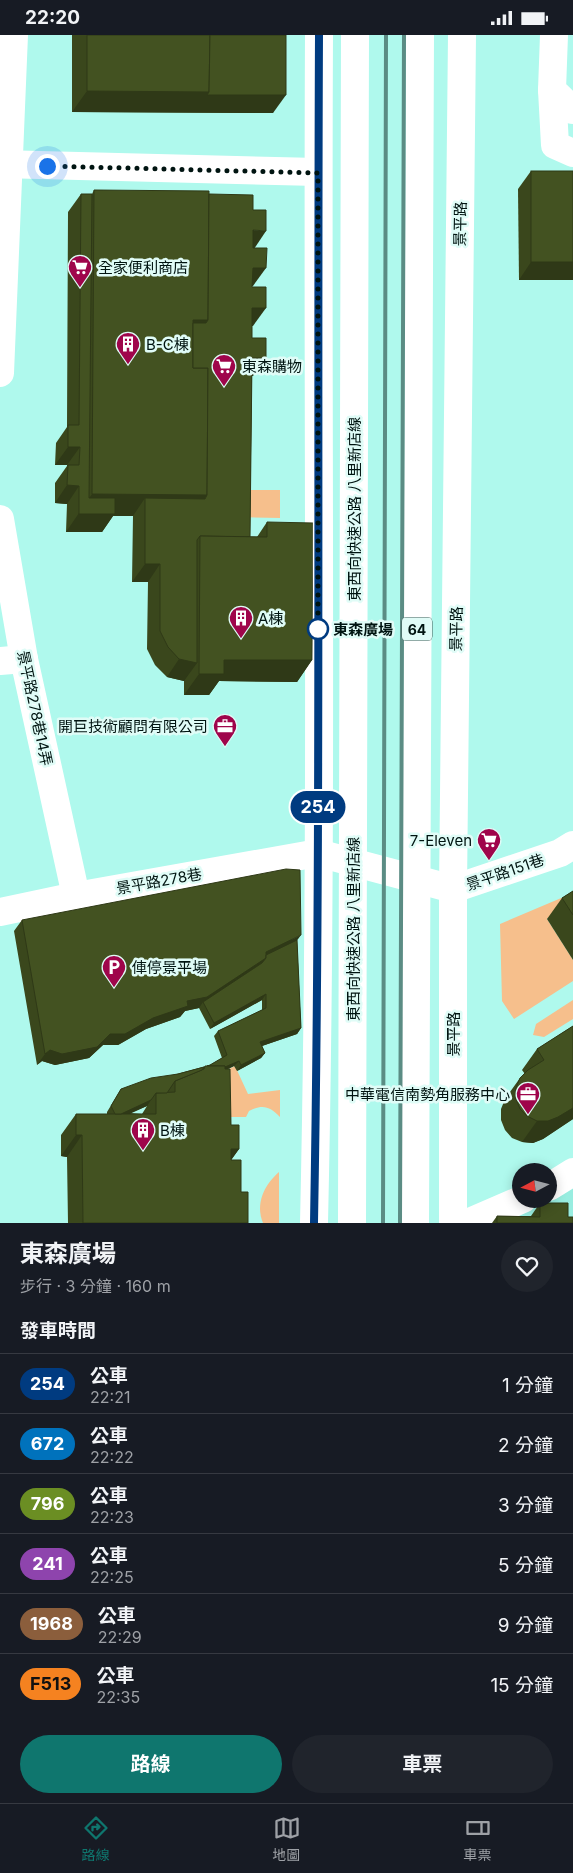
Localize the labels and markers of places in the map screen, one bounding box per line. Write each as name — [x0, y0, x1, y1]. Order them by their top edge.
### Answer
supermarket icon: 全家便利商店 — [67, 254, 93, 288]
place label: 全家便利商店 — [98, 258, 188, 277]
building icon: B-C棟 — [115, 331, 141, 365]
place label: B-C棟 — [146, 335, 189, 354]
supermarket icon: 東森購物 — [211, 353, 237, 387]
place label: 東森購物 — [242, 357, 302, 376]
building icon: A棟 — [228, 605, 254, 639]
place label: A棟 — [258, 609, 283, 628]
marker: 東森廣場 — [307, 618, 329, 640]
place label: 東森廣場 — [333, 620, 393, 639]
office icon: 開巨技術顧問有限公司 — [212, 713, 238, 747]
place label: 開巨技術顧問有限公司 — [58, 717, 208, 736]
supermarket icon: 7-Eleven — [476, 827, 502, 861]
place label: 7-Eleven — [410, 831, 472, 850]
parking icon: 俥停景平場 — [101, 954, 127, 988]
place label: 俥停景平場 — [132, 958, 207, 977]
office icon: 中華電信南勢角服務中心 — [515, 1081, 541, 1115]
place label: 中華電信南勢角服務中心 — [345, 1085, 510, 1104]
building icon: B棟 — [130, 1117, 156, 1151]
place label: B棟 — [160, 1121, 185, 1140]

